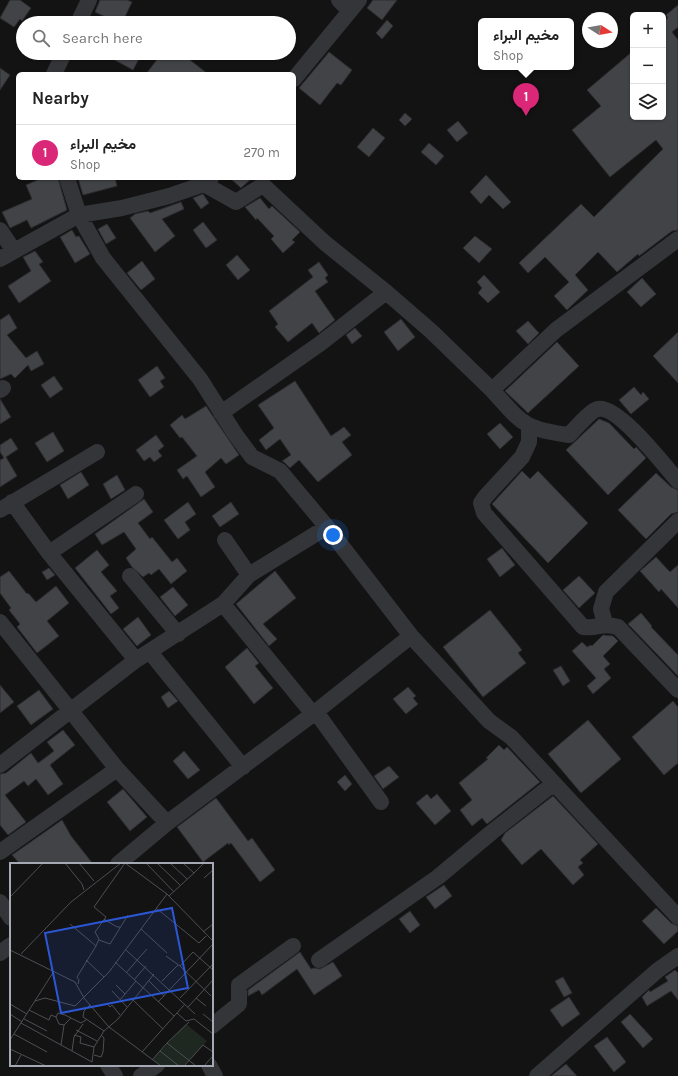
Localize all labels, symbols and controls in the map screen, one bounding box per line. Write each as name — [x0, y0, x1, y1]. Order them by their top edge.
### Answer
north arrow — [582, 12, 618, 48]
map controls — [630, 12, 666, 120]
button: + — [630, 12, 666, 48]
search box — [16, 16, 296, 60]
popup — [478, 18, 574, 70]
text: مخيم البراء — [493, 26, 559, 44]
icon: search — [30, 27, 52, 49]
text: Search here — [62, 29, 143, 47]
text: Shop — [493, 48, 523, 63]
button: − — [630, 48, 666, 84]
pin: 1 — [513, 83, 539, 116]
button: layers — [630, 84, 666, 120]
text: Nearby — [32, 88, 89, 108]
text: مخيم البراء — [70, 135, 136, 153]
text: 1 — [43, 145, 47, 160]
text: 270 m — [243, 145, 280, 160]
text: Shop — [70, 157, 100, 172]
your location — [323, 525, 343, 545]
inset map — [10, 863, 213, 1066]

